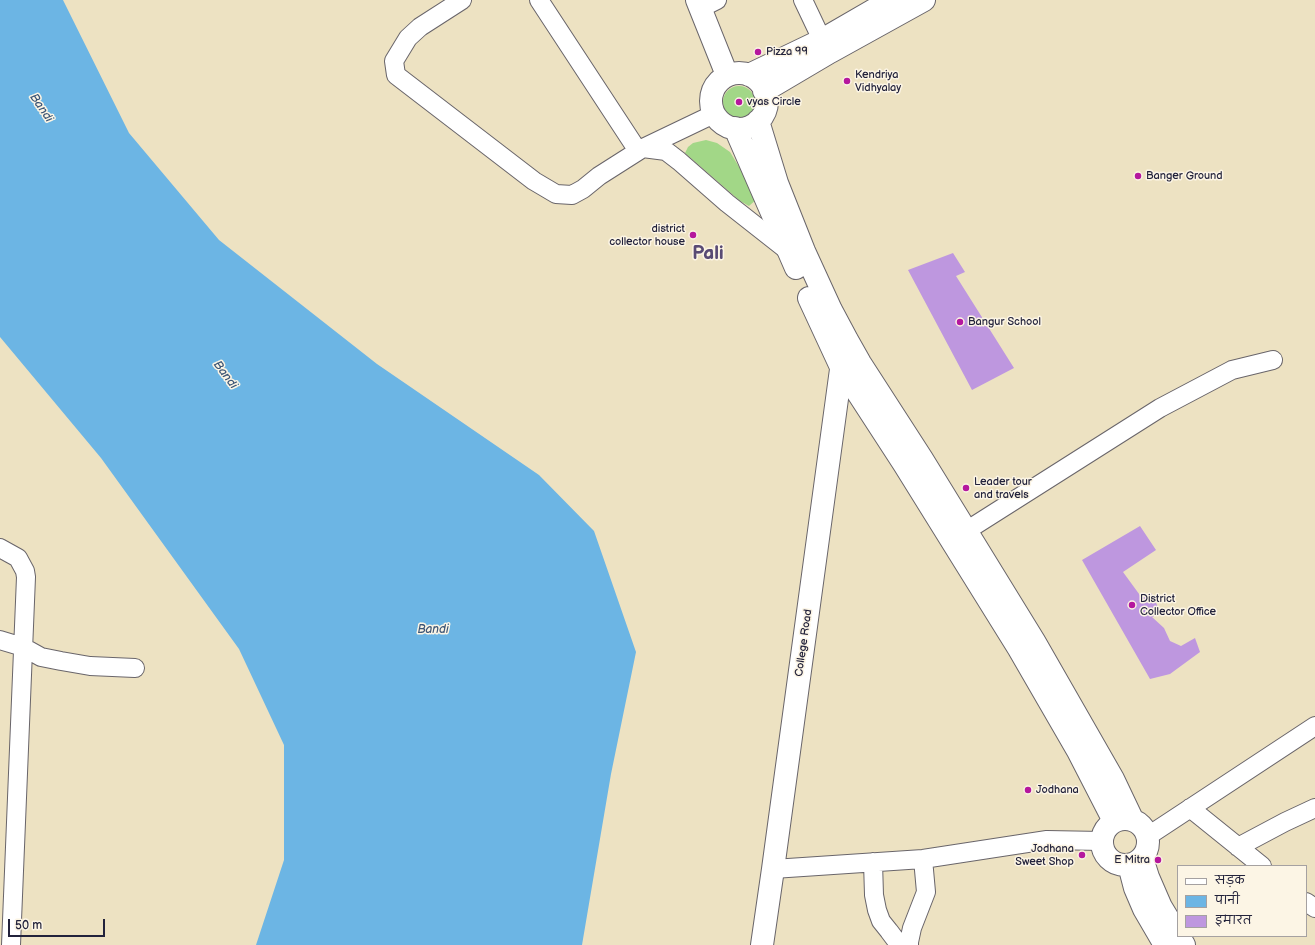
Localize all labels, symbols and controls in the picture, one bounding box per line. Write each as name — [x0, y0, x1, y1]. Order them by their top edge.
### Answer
place label: Pizza 99 — [766, 45, 808, 59]
marker: Pizza 99 — [753, 47, 763, 57]
place label: Kendriya Vidhyalay — [855, 68, 901, 94]
marker: Kendriya Vidhyalay — [842, 76, 852, 86]
water label: Bandi — [26, 91, 56, 125]
place label: vyas Circle — [747, 95, 801, 109]
marker: vyas Circle — [734, 97, 744, 107]
place label: Banger Ground — [1146, 169, 1223, 183]
marker: Banger Ground — [1133, 171, 1143, 181]
place label: district collector house — [609, 222, 685, 248]
marker: district collector house — [688, 230, 698, 240]
district label: Pali — [692, 243, 724, 265]
place label: Bangur School — [968, 315, 1041, 329]
marker: Bangur School — [955, 317, 965, 327]
water label: Bandi — [210, 358, 240, 392]
place label: Leader tour and travels — [974, 475, 1032, 501]
marker: Leader tour and travels — [961, 483, 971, 493]
place label: District Collector Office — [1140, 592, 1216, 618]
marker: District Collector Office — [1127, 600, 1137, 610]
street label: College Road — [793, 608, 815, 678]
water label: Bandi — [417, 623, 449, 637]
place label: Jodhana — [1036, 783, 1079, 797]
marker: Jodhana — [1023, 785, 1033, 795]
place label: Jodhana Sweet Shop — [1015, 842, 1074, 868]
marker: Jodhana Sweet Shop — [1077, 850, 1087, 860]
place label: E Mitra — [1114, 853, 1150, 867]
marker: E Mitra — [1153, 855, 1163, 865]
legend — [1177, 865, 1307, 937]
text: सड़क — [1215, 873, 1245, 888]
text: पानी — [1215, 893, 1240, 908]
scale bar — [10, 911, 107, 937]
text: इमारत — [1215, 913, 1252, 928]
text: 50 m — [15, 918, 42, 933]

